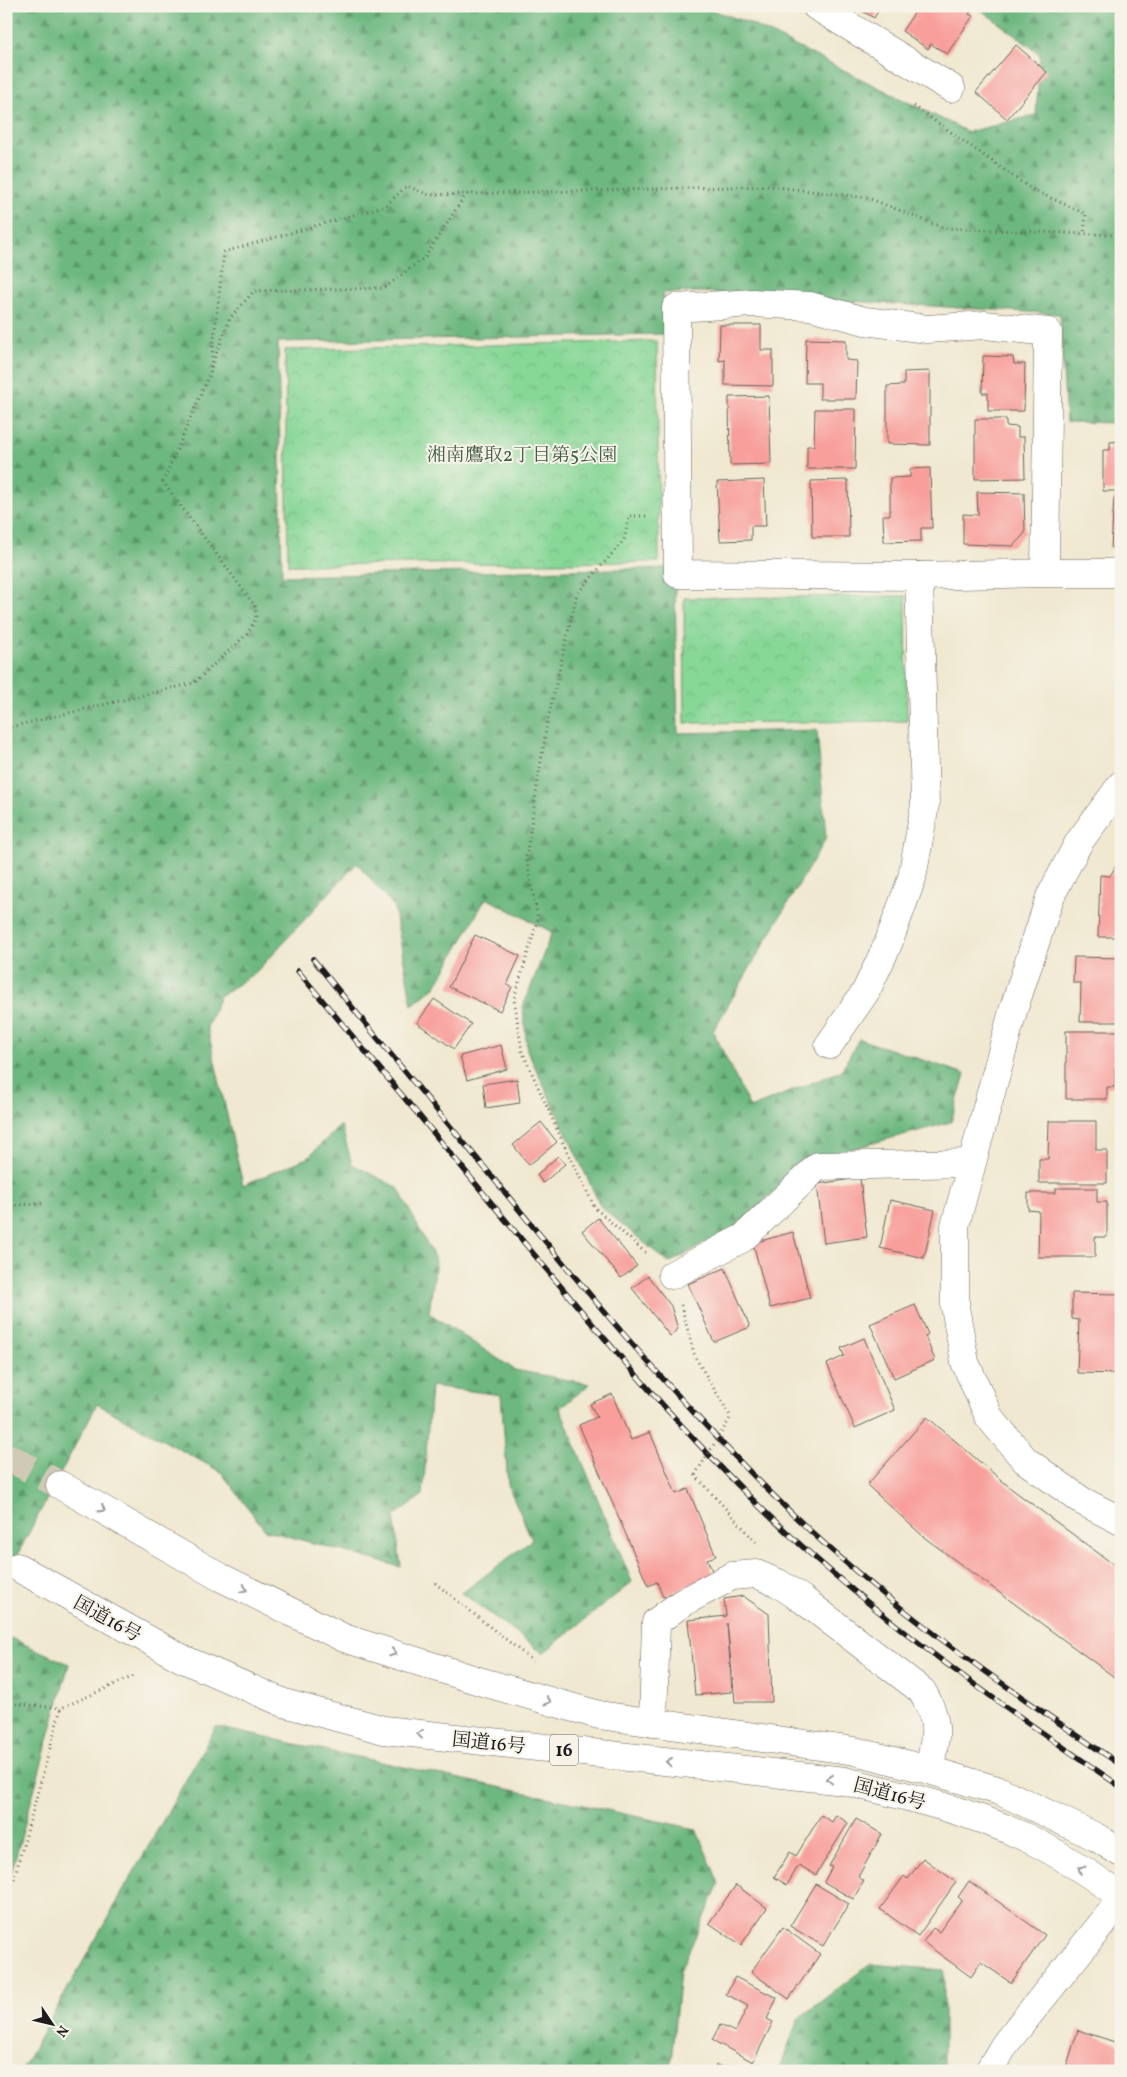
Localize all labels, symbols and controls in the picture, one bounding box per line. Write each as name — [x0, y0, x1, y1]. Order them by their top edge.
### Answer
park label: 湘南鷹取2丁目第5公園 — [427, 443, 617, 469]
one-way arrow — [97, 1503, 106, 1513]
one-way arrow — [239, 1583, 248, 1593]
street label: 国道16号 — [68, 1590, 146, 1649]
one-way arrow — [388, 1648, 396, 1658]
one-way arrow — [543, 1695, 552, 1705]
street label: 国道16号 — [451, 1727, 527, 1761]
one-way arrow — [416, 1729, 424, 1740]
road number: 16 — [550, 1734, 578, 1766]
one-way arrow — [665, 1757, 673, 1768]
street label: 国道16号 — [850, 1773, 929, 1817]
one-way arrow — [826, 1774, 834, 1785]
one-way arrow — [1077, 1866, 1086, 1875]
north arrow — [28, 2000, 78, 2050]
text: N — [51, 2021, 72, 2040]

